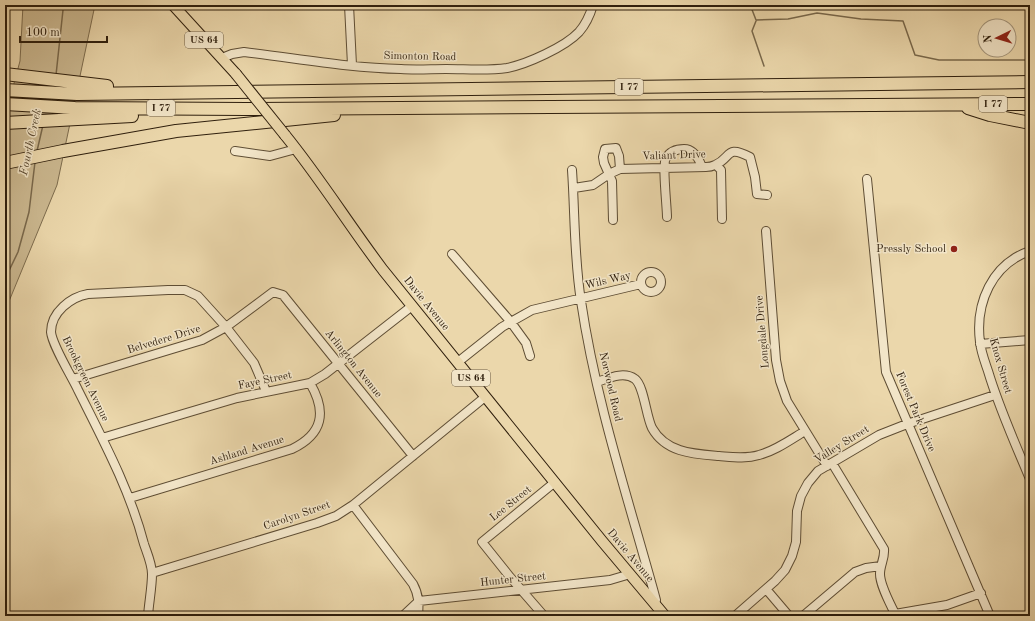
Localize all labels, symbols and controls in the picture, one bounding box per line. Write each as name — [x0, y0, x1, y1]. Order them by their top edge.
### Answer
scale bar — [20, 18, 107, 44]
north arrow — [977, 18, 1017, 58]
text: 100 m — [26, 27, 60, 39]
road number: US 64 — [185, 32, 223, 48]
text: N — [983, 33, 994, 43]
street label: Simonton Road — [384, 51, 457, 63]
road number: I 77 — [615, 79, 643, 95]
road number: I 77 — [979, 96, 1007, 112]
road number: I 77 — [147, 100, 175, 116]
water label: Fourth Creek — [18, 107, 44, 177]
street label: Valiant Drive — [642, 149, 706, 163]
place label: Pressly School — [876, 244, 946, 255]
marker: Pressly School — [949, 244, 959, 254]
street label: Wils Way — [584, 270, 632, 292]
street label: Davie Avenue — [401, 275, 451, 333]
street label: Longdale Drive — [754, 295, 772, 369]
street label: Belvedere Drive — [126, 324, 202, 356]
street label: Arlington Avenue — [322, 328, 384, 400]
street label: Brookgreen Avenue — [60, 335, 110, 423]
street label: Knox Street — [987, 337, 1013, 395]
street label: Norwood Road — [597, 351, 623, 423]
street label: Faye Street — [237, 370, 293, 392]
road number: US 64 — [452, 370, 490, 386]
street label: Forest Park Drive — [893, 370, 937, 454]
street label: Valley Street — [813, 424, 871, 466]
street label: Ashland Avenue — [208, 434, 286, 468]
street label: Lee Street — [488, 484, 534, 524]
street label: Carolyn Street — [262, 499, 332, 533]
street label: Davie Avenue — [605, 527, 655, 585]
street label: Hunter Street — [480, 571, 547, 589]

